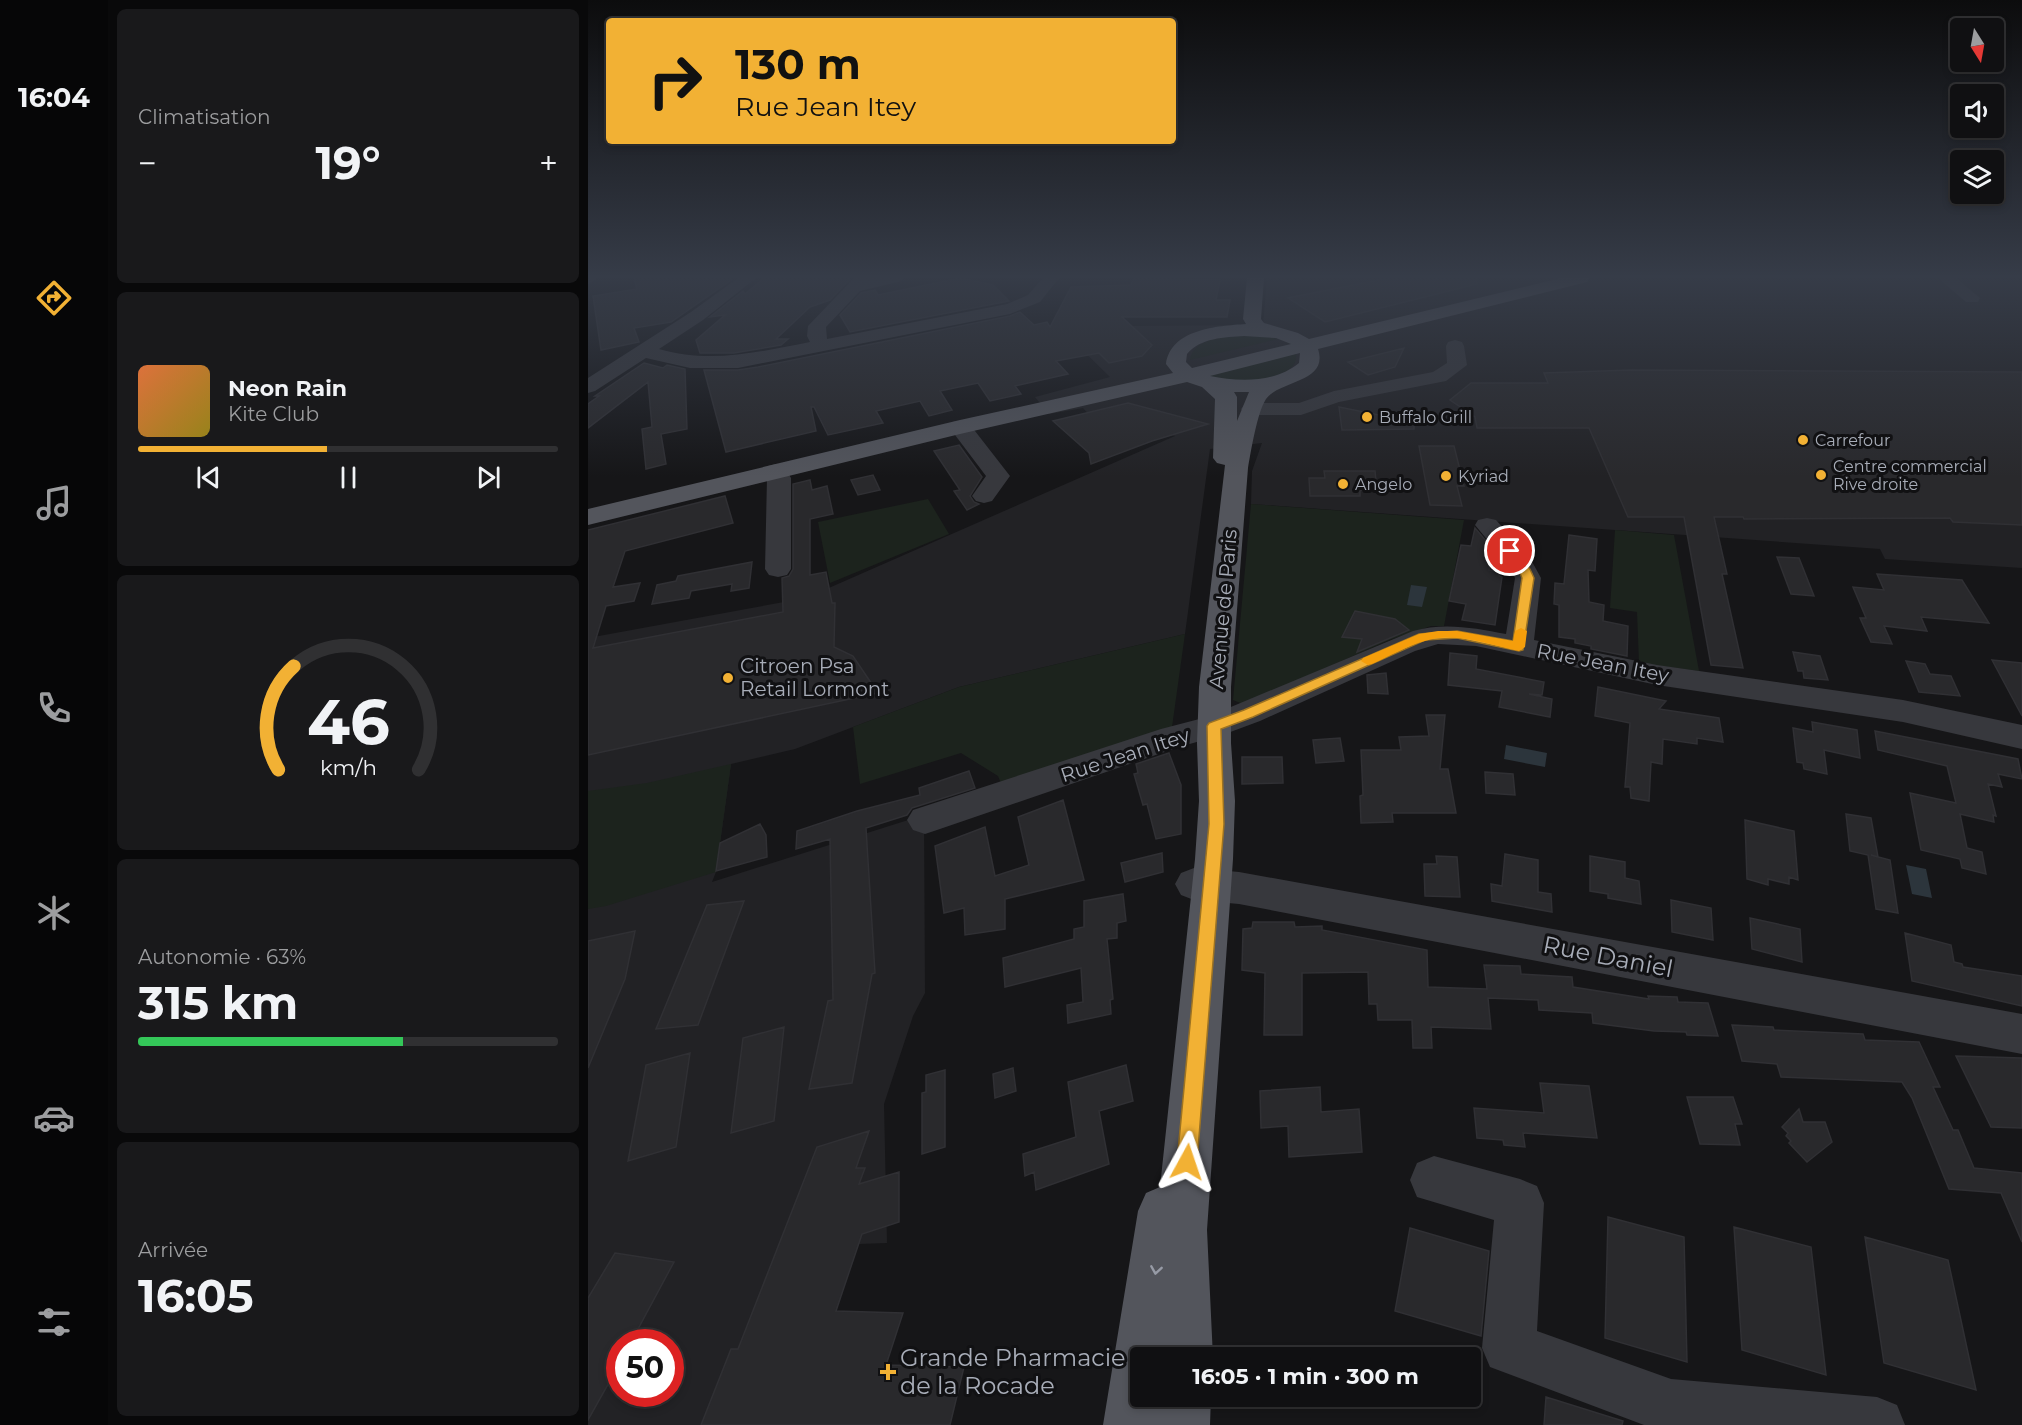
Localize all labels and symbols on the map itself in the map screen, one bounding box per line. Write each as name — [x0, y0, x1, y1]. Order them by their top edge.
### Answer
north arrow — [1950, 18, 2004, 72]
place label: Buffalo Grill — [1379, 408, 1472, 427]
marker: Buffalo Grill — [1360, 410, 1374, 424]
place label: Carrefour — [1815, 431, 1890, 450]
marker: Carrefour — [1796, 433, 1810, 447]
place label: Centre commercial Rive droite — [1833, 457, 1987, 494]
place label: Kyriad — [1458, 467, 1509, 486]
marker: Centre commercial Rive droite — [1814, 468, 1828, 482]
marker: Kyriad — [1439, 469, 1453, 483]
place label: Angelo — [1355, 475, 1412, 494]
marker: Angelo — [1336, 477, 1350, 491]
pin — [1484, 525, 1535, 576]
street label: Avenue de Paris — [1204, 528, 1242, 690]
street label: Rue Jean Itey — [1535, 638, 1671, 688]
place label: Citroen Psa Retail Lormont — [740, 654, 890, 701]
marker: Citroen Psa Retail Lormont — [721, 671, 735, 685]
street label: Rue Jean Itey — [1057, 723, 1193, 787]
street label: Rue Daniel — [1541, 930, 1676, 983]
position arrow — [1155, 1130, 1219, 1194]
one-way arrow — [1150, 1266, 1162, 1275]
speed limit sign: 50 — [606, 1329, 684, 1407]
place label: Grande Pharmacie de la Rocade — [900, 1343, 1126, 1400]
marker: Grande Pharmacie de la Rocade — [881, 1365, 895, 1379]

